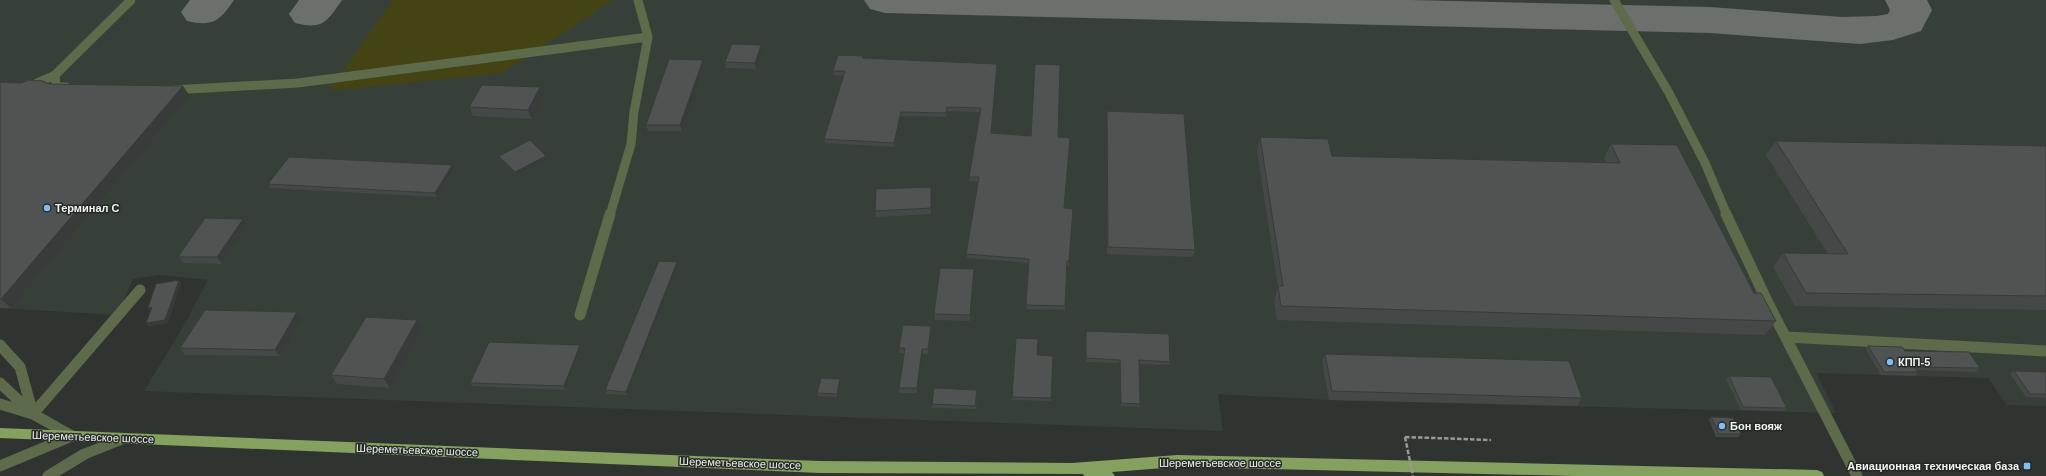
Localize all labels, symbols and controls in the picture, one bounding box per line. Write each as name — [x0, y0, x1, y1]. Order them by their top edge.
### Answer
place label: Терминал C — [55, 202, 120, 214]
marker: Терминал C — [42, 203, 52, 213]
place label: КПП-5 — [1898, 356, 1930, 368]
marker: КПП-5 — [1885, 357, 1895, 367]
place label: Бон вояж — [1730, 420, 1782, 432]
marker: Бон вояж — [1717, 421, 1727, 431]
street label: Шереметьевское шоссе — [32, 429, 154, 445]
street label: Шереметьевское шоссе — [356, 442, 478, 458]
street label: Шереметьевское шоссе — [679, 455, 801, 471]
street label: Шереметьевское шоссе — [1159, 457, 1281, 469]
place label: Авиационная техническая база — [1847, 460, 2020, 472]
marker: Авиационная техническая база — [2022, 461, 2032, 471]

